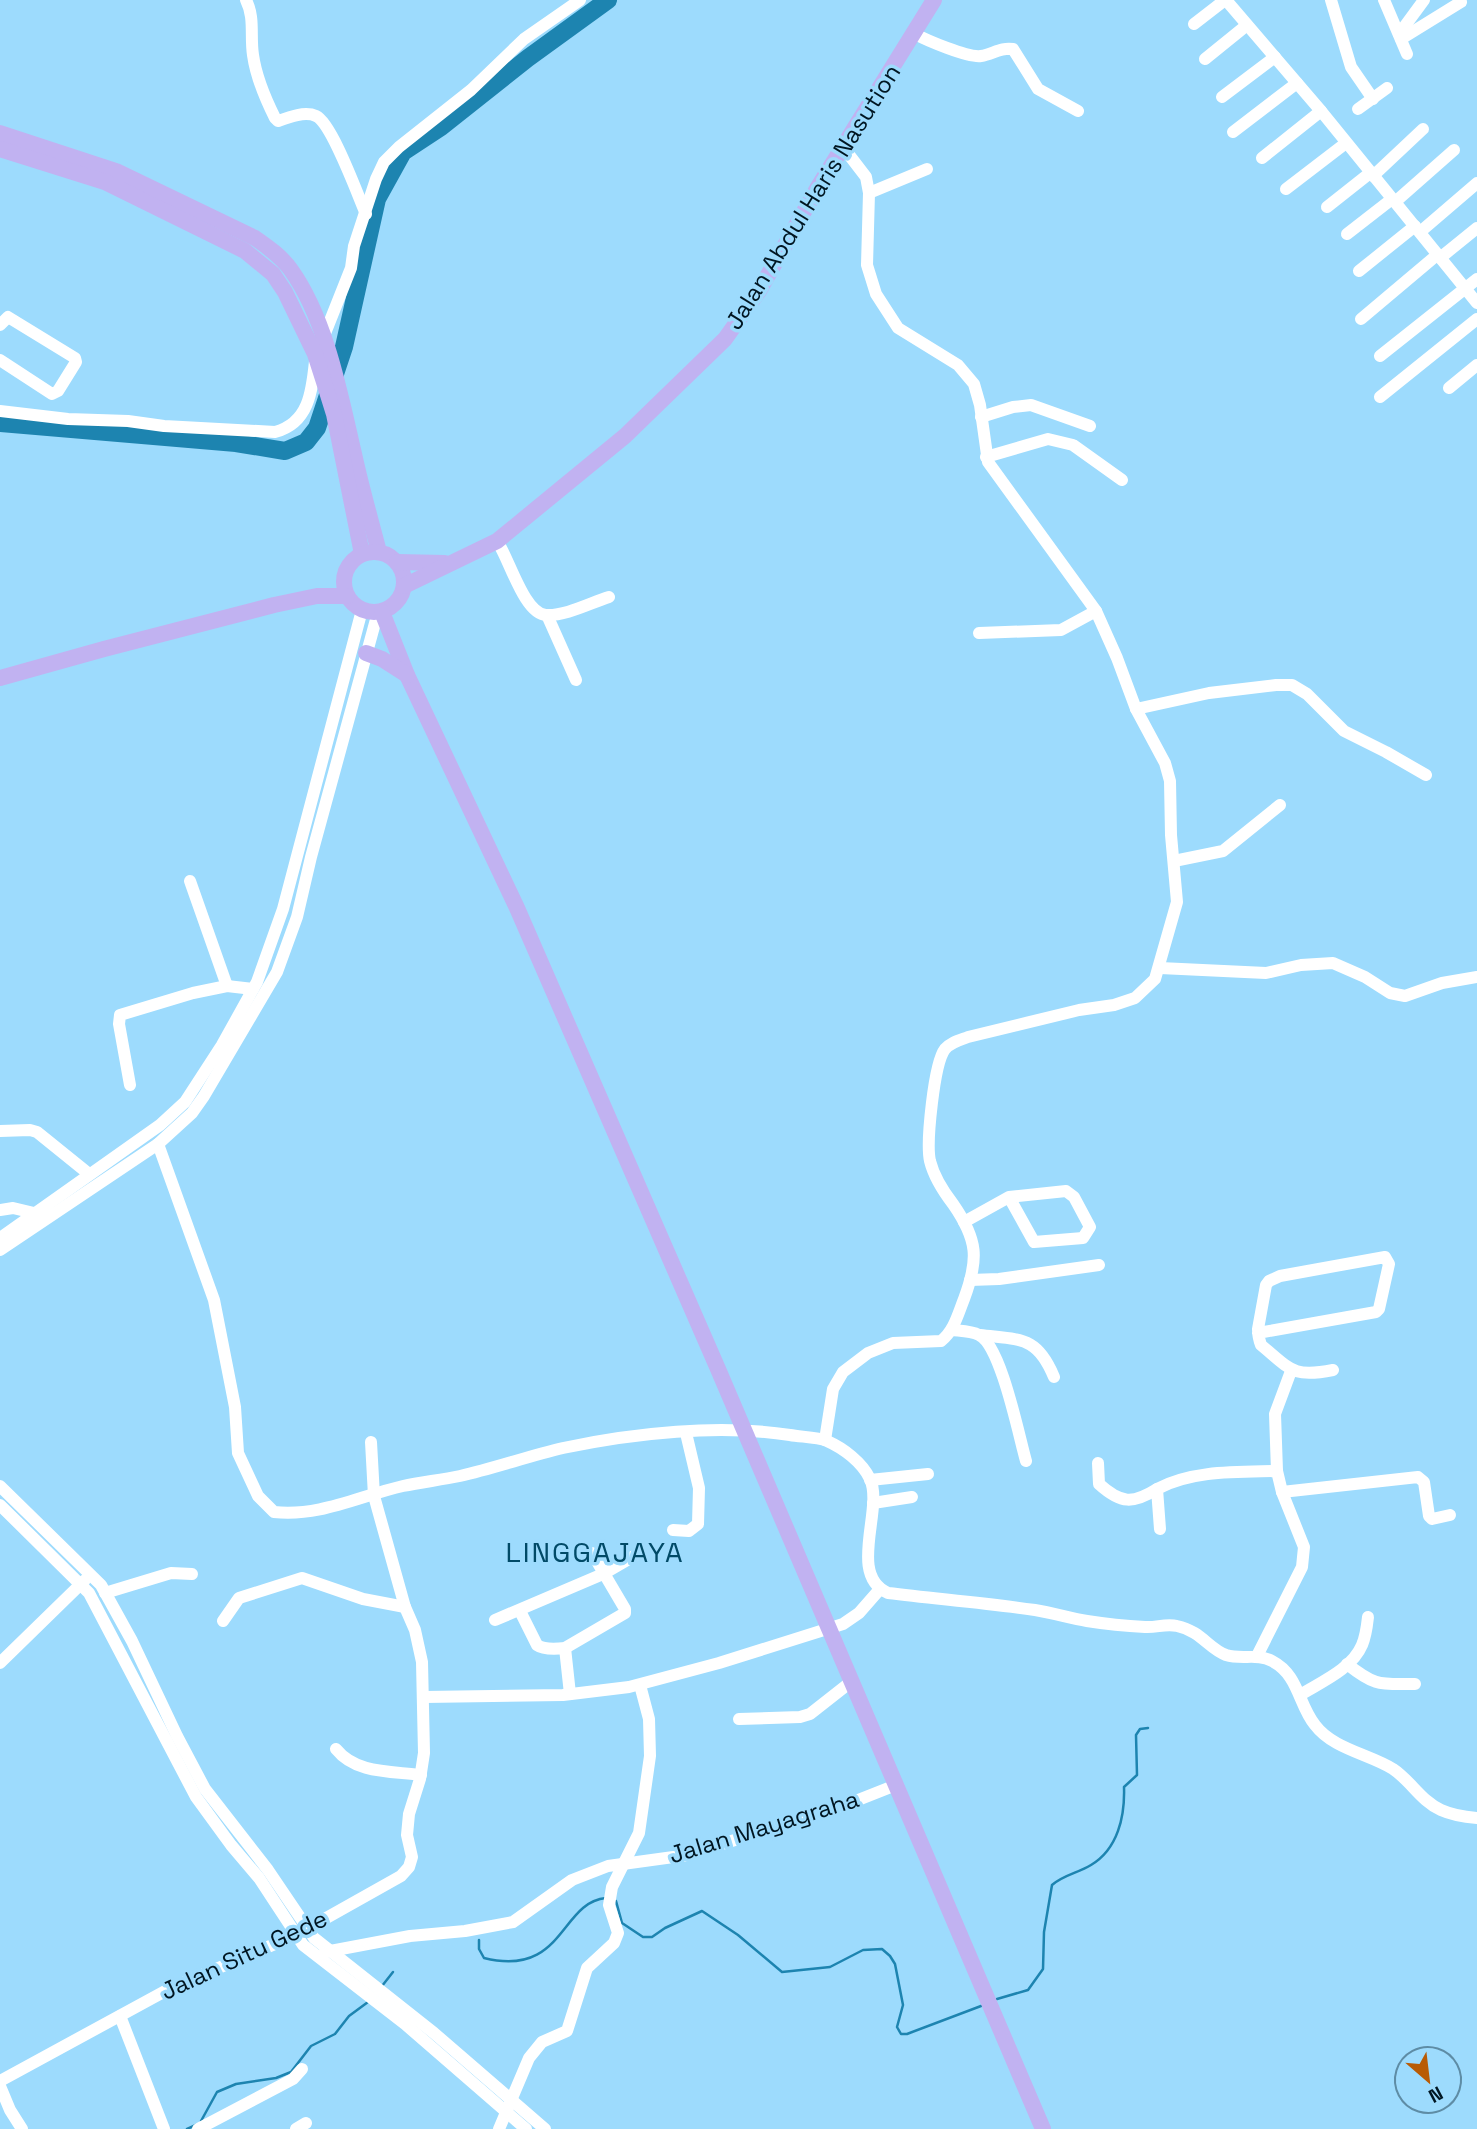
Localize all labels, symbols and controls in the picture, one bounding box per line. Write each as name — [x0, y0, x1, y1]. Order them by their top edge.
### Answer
street label: Jalan Abdul Haris Nasution — [718, 58, 907, 335]
district label: LINGGAJAYA — [505, 1534, 685, 1570]
street label: Jalan Mayagraha — [665, 1783, 863, 1870]
street label: Jalan Situ Gede — [156, 1902, 332, 2007]
north arrow — [1393, 2045, 1463, 2115]
text: N — [1424, 2081, 1447, 2109]

